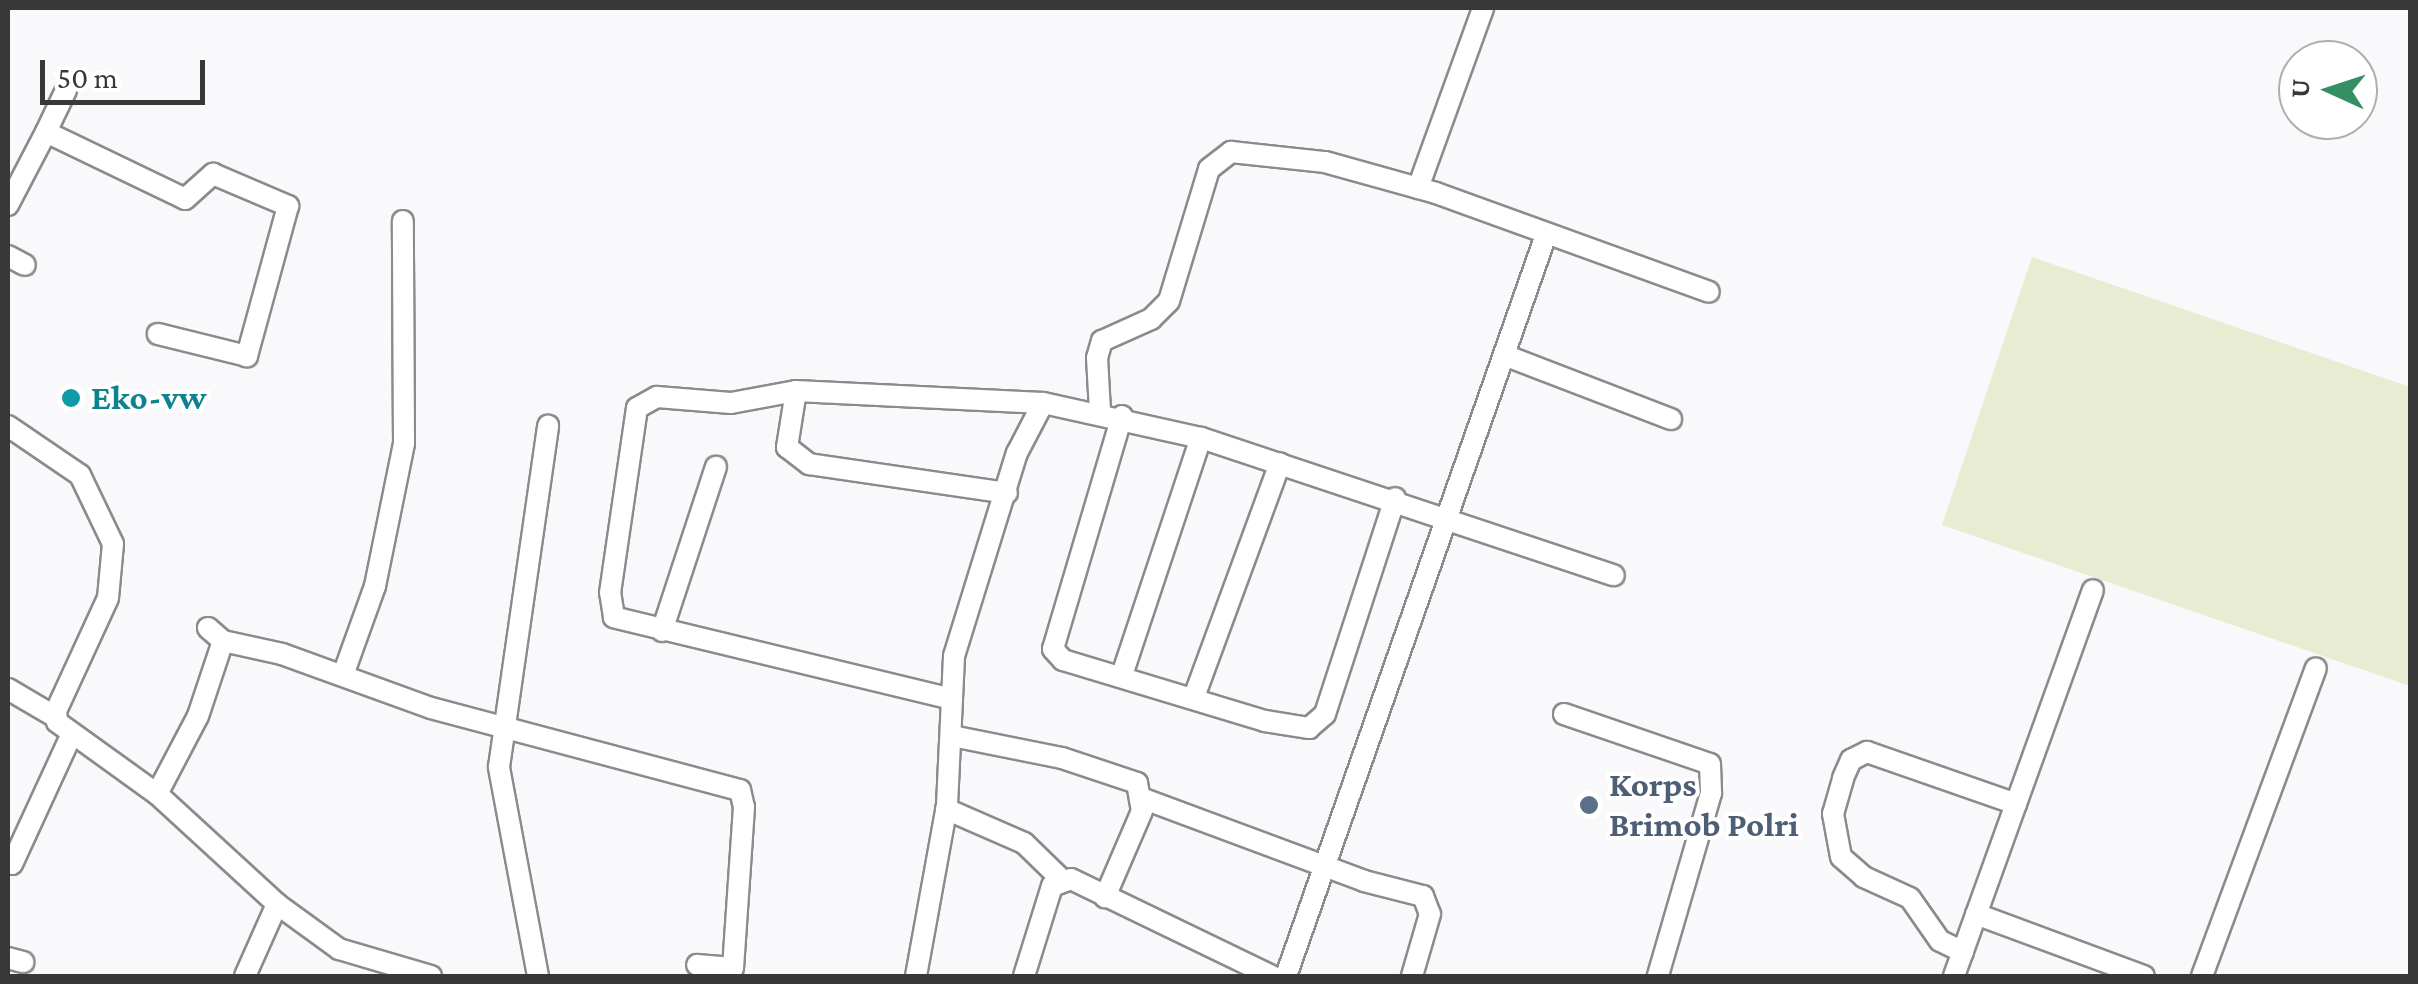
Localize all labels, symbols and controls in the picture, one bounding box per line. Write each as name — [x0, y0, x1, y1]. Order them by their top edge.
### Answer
scale bar — [45, 40, 210, 102]
north arrow — [2278, 40, 2378, 140]
text: 50 m — [57, 61, 118, 94]
text: U — [2284, 78, 2316, 99]
place label: Eko-vw — [91, 377, 206, 419]
marker: Eko-vw — [60, 387, 82, 409]
place label: Korps Brimob Polri — [1609, 764, 1799, 846]
marker: Korps Brimob Polri — [1578, 794, 1600, 816]

